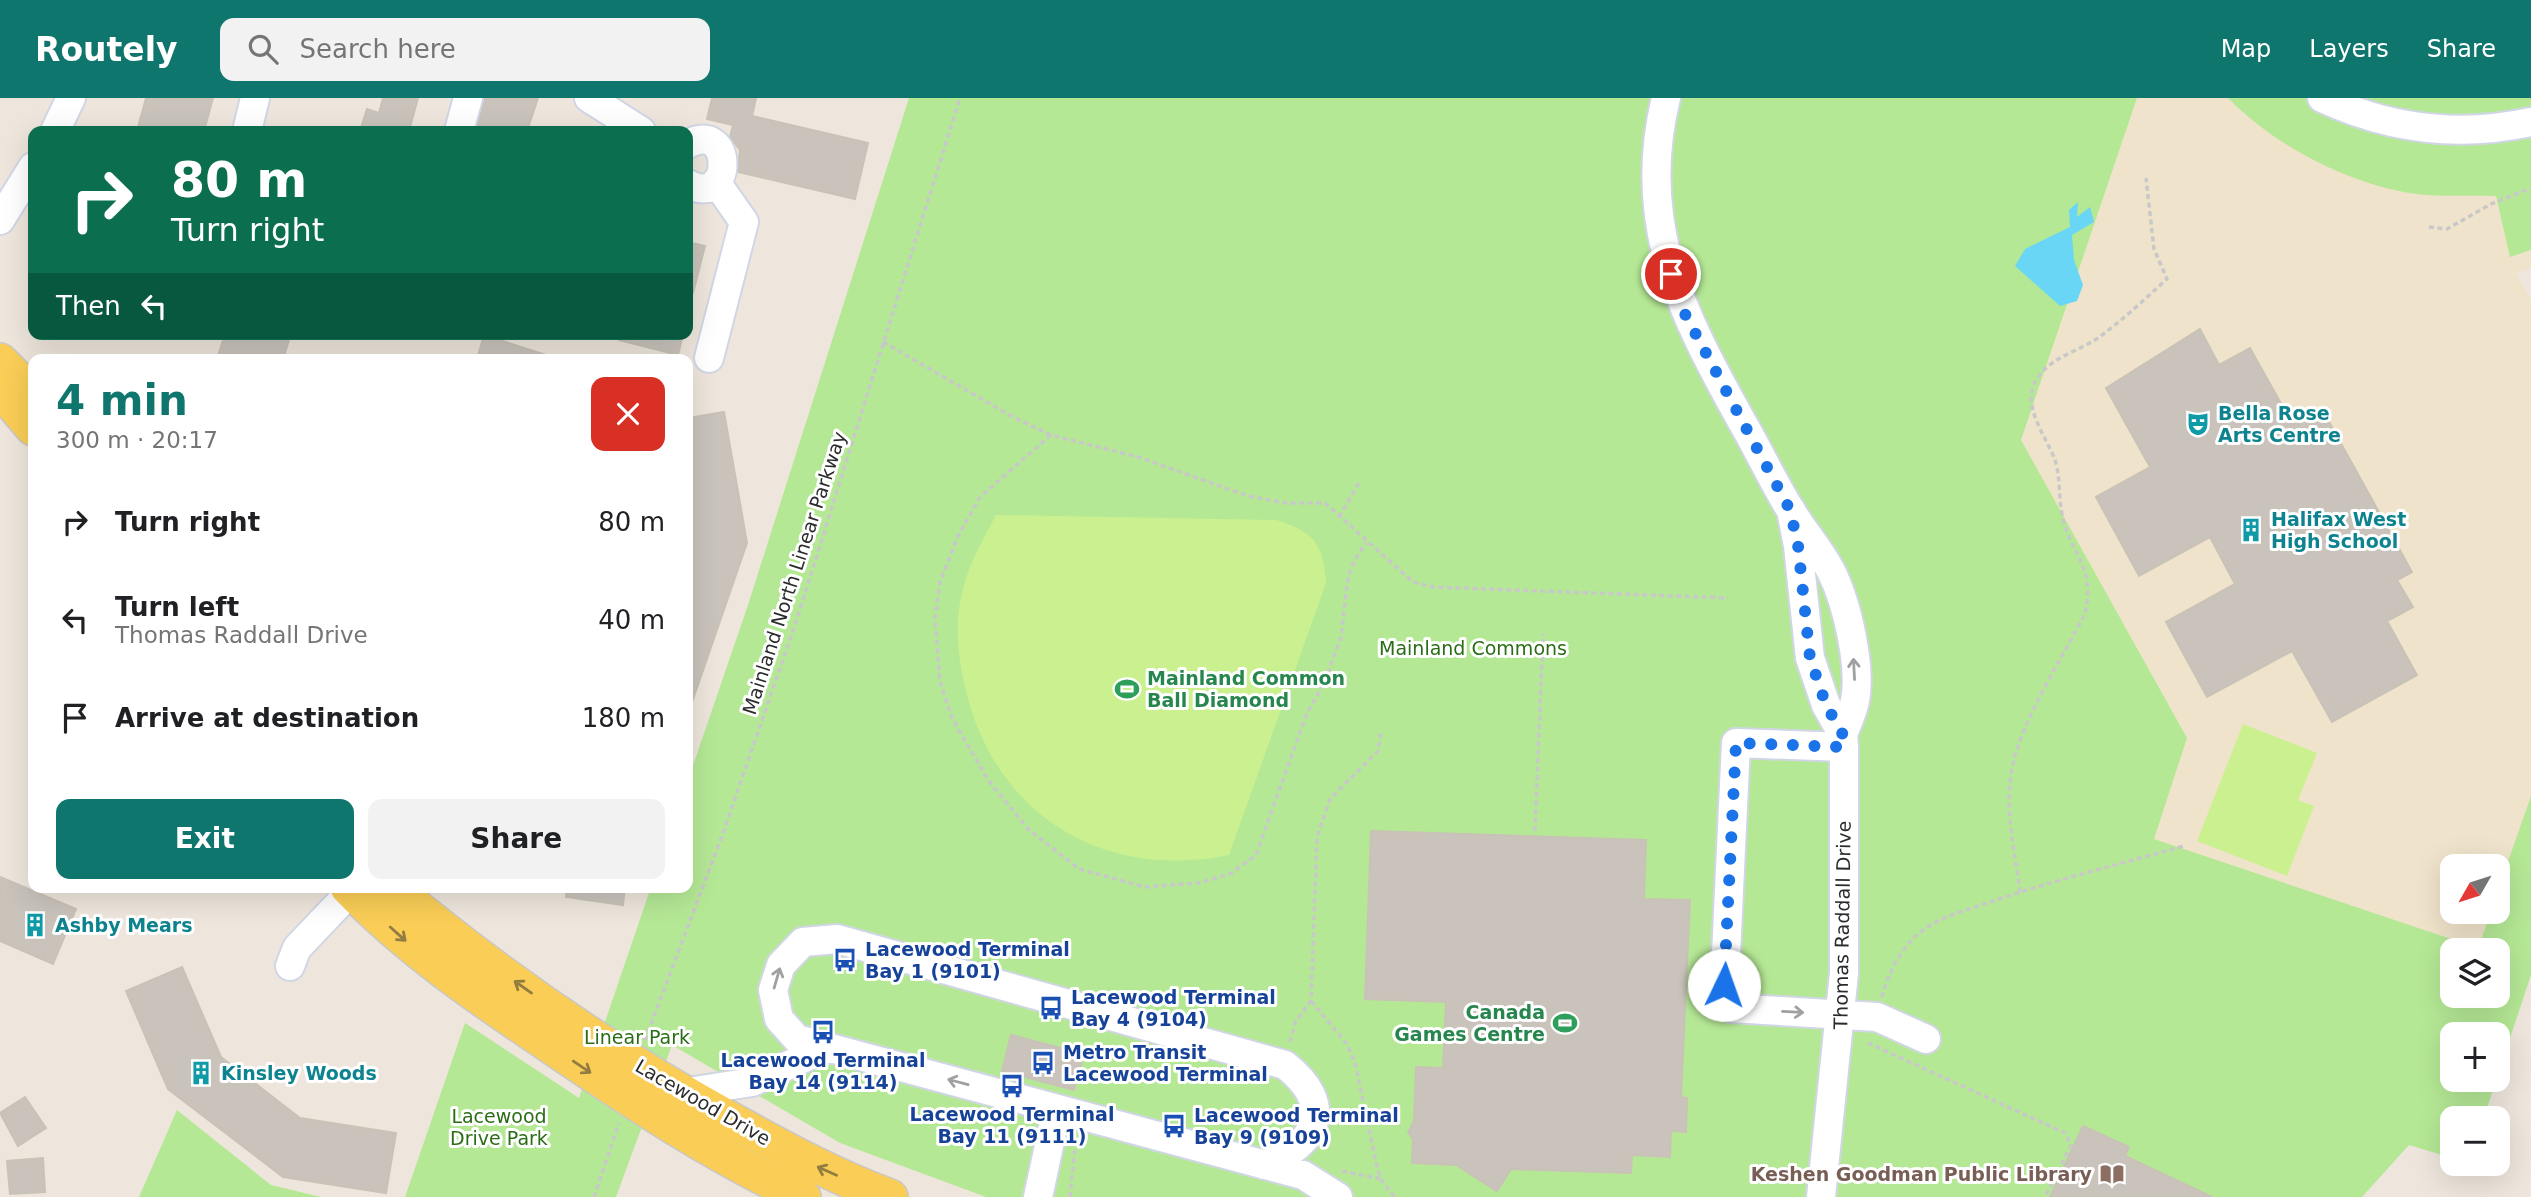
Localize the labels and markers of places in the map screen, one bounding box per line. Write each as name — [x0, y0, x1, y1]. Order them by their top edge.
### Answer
pin — [1641, 244, 1701, 304]
place label: Bella Rose Arts Centre — [2218, 402, 2341, 446]
theatre icon: Bella Rose Arts Centre — [2184, 410, 2212, 438]
place label: Halifax West High School — [2271, 508, 2406, 552]
building icon: Halifax West High School — [2237, 516, 2265, 544]
place label: Mainland Common Ball Diamond — [1147, 667, 1345, 711]
sports icon: Mainland Common Ball Diamond — [1113, 675, 1141, 703]
building icon: Ashby Mears — [21, 911, 49, 939]
place label: Ashby Mears — [55, 914, 192, 936]
place label: Lacewood Terminal Bay 1 (9101) — [865, 938, 1070, 982]
bus stop icon: Lacewood Terminal Bay 1 (9101) — [831, 946, 859, 974]
place label: Lacewood Terminal Bay 4 (9104) — [1071, 986, 1276, 1030]
bus stop icon: Lacewood Terminal Bay 4 (9104) — [1037, 994, 1065, 1022]
place label: Canada Games Centre — [1394, 1001, 1545, 1045]
sports icon: Canada Games Centre — [1551, 1009, 1579, 1037]
bus stop icon: Lacewood Terminal Bay 14 (9114) — [809, 1018, 837, 1046]
place label: Metro Transit Lacewood Terminal — [1063, 1041, 1268, 1085]
place label: Lacewood Terminal Bay 14 (9114) — [721, 1049, 925, 1093]
bus stop icon: Metro Transit Lacewood Terminal — [1029, 1049, 1057, 1077]
building icon: Kinsley Woods — [187, 1059, 215, 1087]
place label: Kinsley Woods — [221, 1062, 377, 1084]
bus stop icon: Lacewood Terminal Bay 11 (9111) — [998, 1072, 1026, 1100]
place label: Lacewood Terminal Bay 11 (9111) — [910, 1103, 1114, 1147]
place label: Lacewood Terminal Bay 9 (9109) — [1194, 1104, 1399, 1148]
bus stop icon: Lacewood Terminal Bay 9 (9109) — [1160, 1112, 1188, 1140]
library icon: Keshen Goodman Public Library — [2098, 1160, 2126, 1188]
place label: Keshen Goodman Public Library — [1751, 1163, 2093, 1185]

